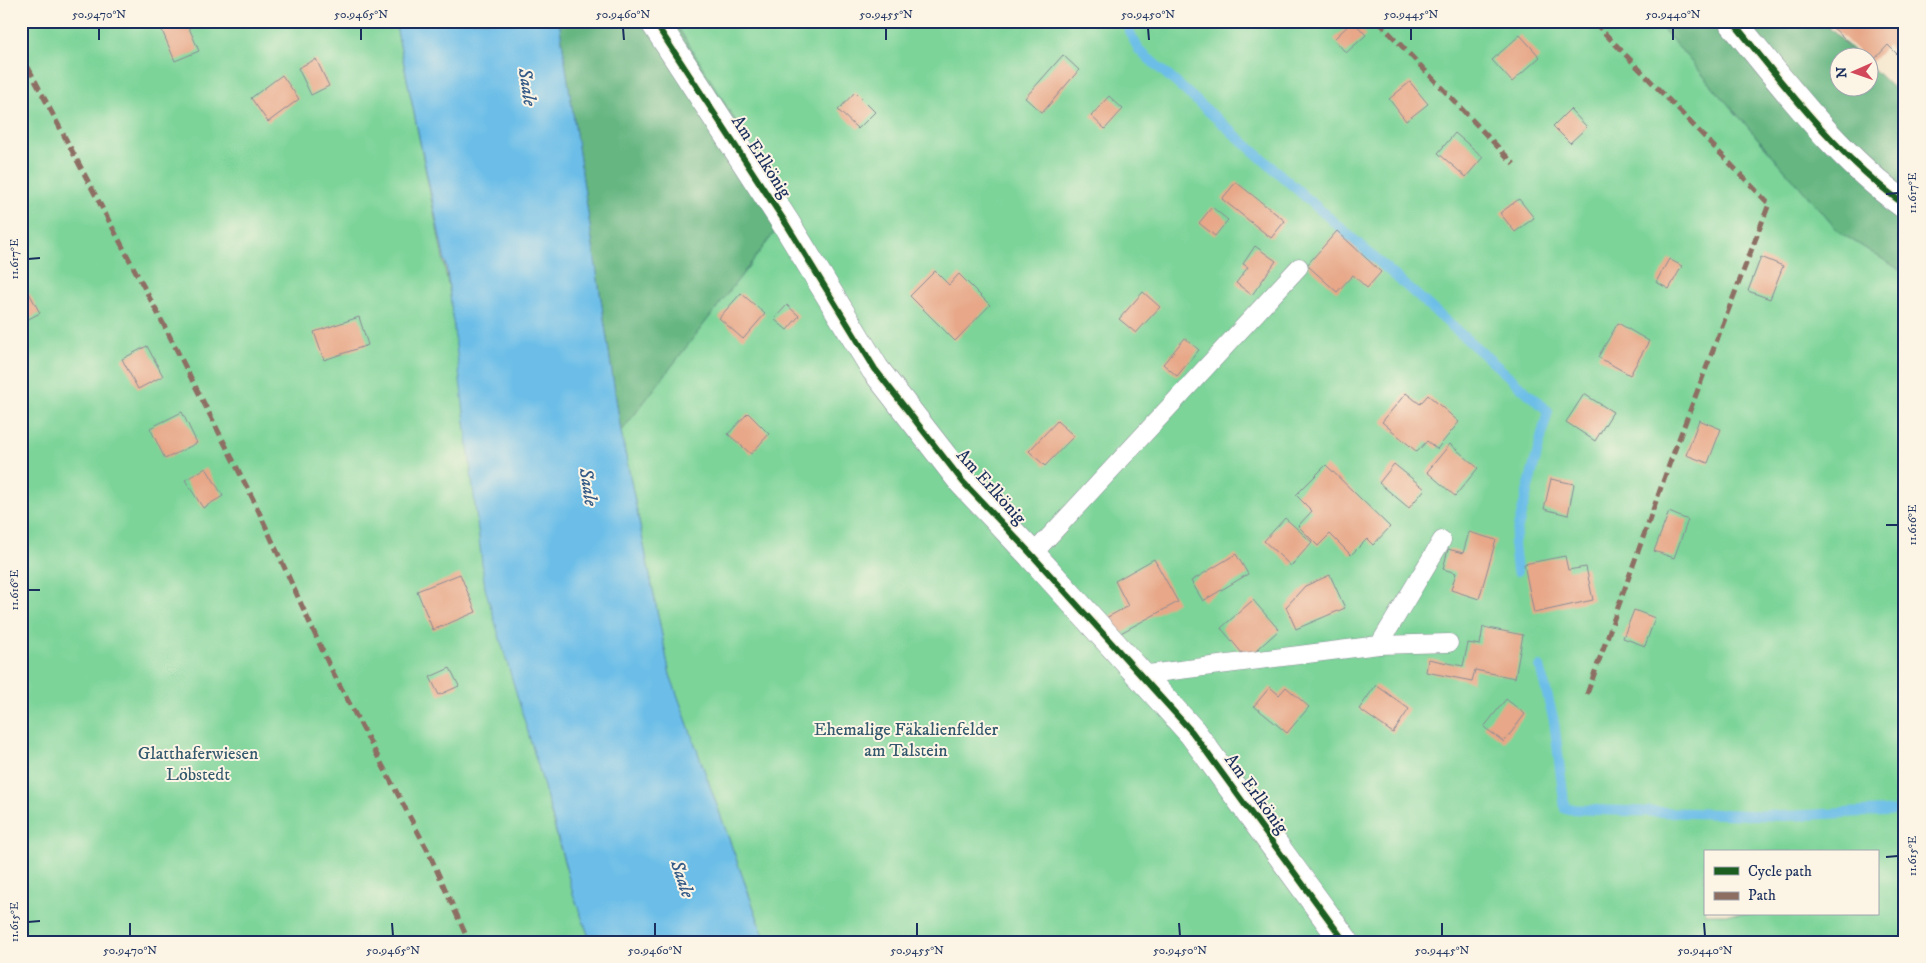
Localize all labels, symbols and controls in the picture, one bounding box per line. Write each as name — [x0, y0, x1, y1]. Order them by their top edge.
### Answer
text: 50.9470°N — [72, 7, 126, 22]
text: 50.9465°N — [334, 7, 388, 22]
text: 50.9460°N — [596, 7, 650, 22]
text: 50.9455°N — [859, 7, 913, 22]
text: 50.9450°N — [1121, 7, 1175, 22]
text: 50.9445°N — [1384, 7, 1438, 22]
text: 50.9440°N — [1645, 7, 1701, 22]
north arrow — [1828, 48, 1878, 98]
water label: Saale — [512, 65, 541, 108]
text: N — [1833, 66, 1851, 78]
street label: Am Erlkönig — [726, 112, 796, 203]
text: 11.617°E — [1905, 172, 1920, 213]
text: 11.617°E — [7, 238, 22, 279]
street label: Am Erlkönig — [951, 445, 1031, 529]
water label: Saale — [573, 465, 602, 508]
text: 11.616°E — [1905, 504, 1920, 545]
text: 11.616°E — [7, 569, 22, 610]
park label: Ehemalige Fäkalienfelder am Talstein — [814, 719, 999, 762]
park label: Glatthaferwiesen Löbstedt — [138, 743, 259, 786]
street label: Am Erlkönig — [1219, 750, 1293, 839]
text: 11.615°E — [1905, 835, 1920, 876]
legend — [1704, 850, 1878, 916]
water label: Saale — [665, 856, 699, 901]
text: Cycle path — [1748, 862, 1812, 881]
text: Path — [1748, 886, 1776, 905]
text: 11.615°E — [7, 901, 22, 942]
text: 50.9470°N — [103, 943, 157, 958]
text: 50.9465°N — [366, 943, 420, 958]
text: 50.9460°N — [628, 943, 682, 958]
text: 50.9455°N — [890, 943, 944, 958]
text: 50.9450°N — [1153, 943, 1207, 958]
text: 50.9445°N — [1415, 943, 1469, 958]
text: 50.9440°N — [1677, 943, 1733, 958]

